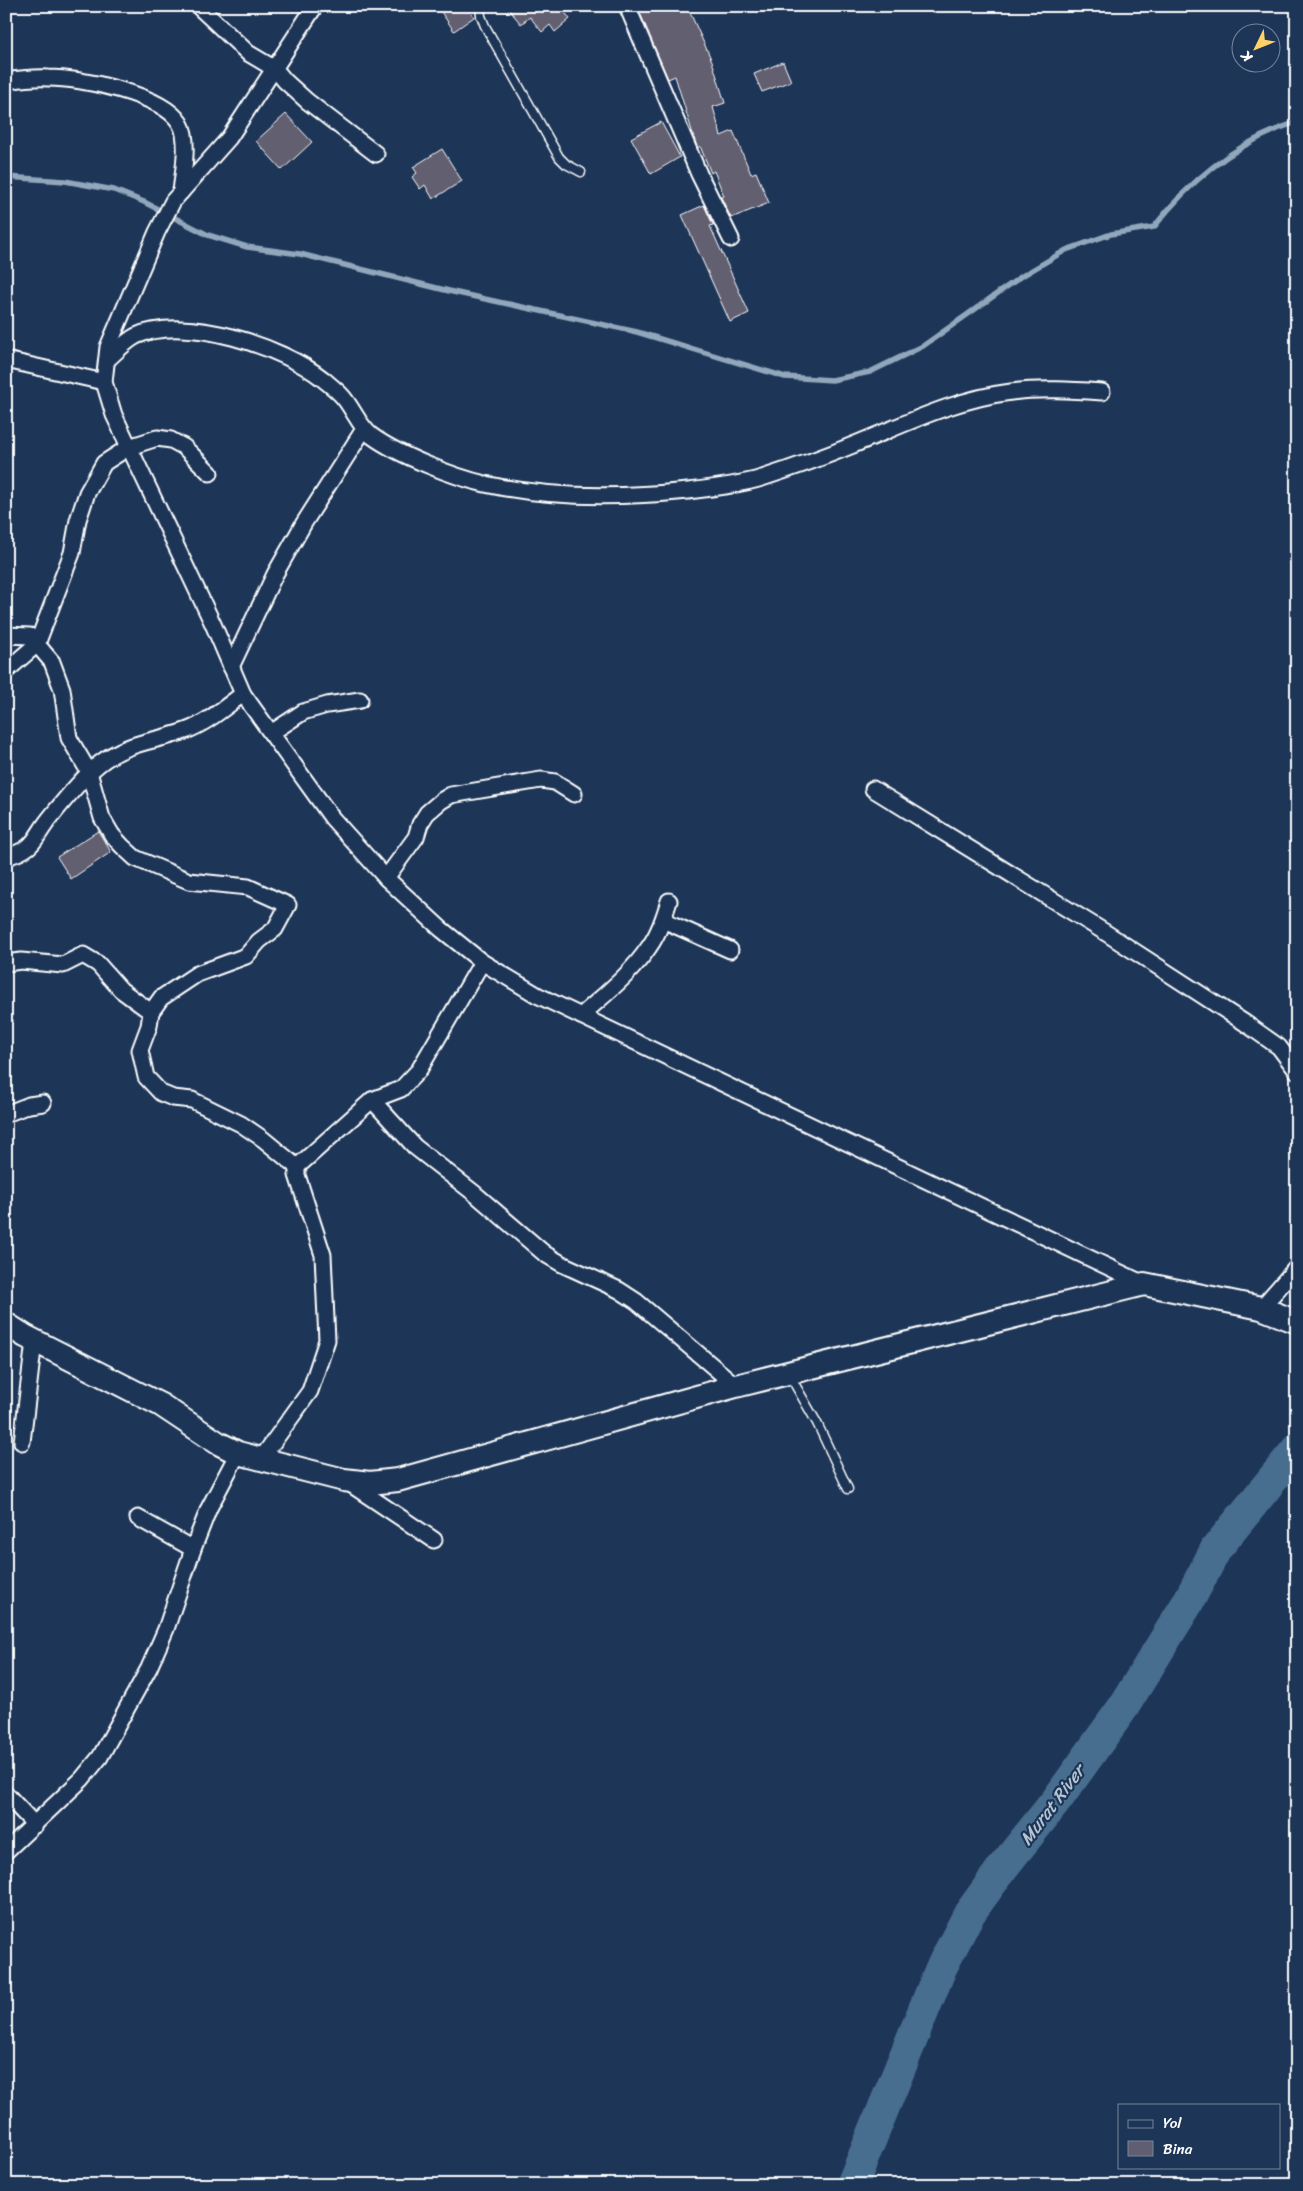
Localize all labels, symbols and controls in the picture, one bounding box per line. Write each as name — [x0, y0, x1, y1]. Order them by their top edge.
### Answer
north arrow — [1230, 22, 1280, 72]
text: K — [1234, 44, 1260, 69]
water label: Murat River — [1011, 1755, 1095, 1852]
legend — [1118, 2104, 1280, 2168]
text: Yol — [1163, 2110, 1182, 2136]
text: Bina — [1163, 2136, 1193, 2162]

